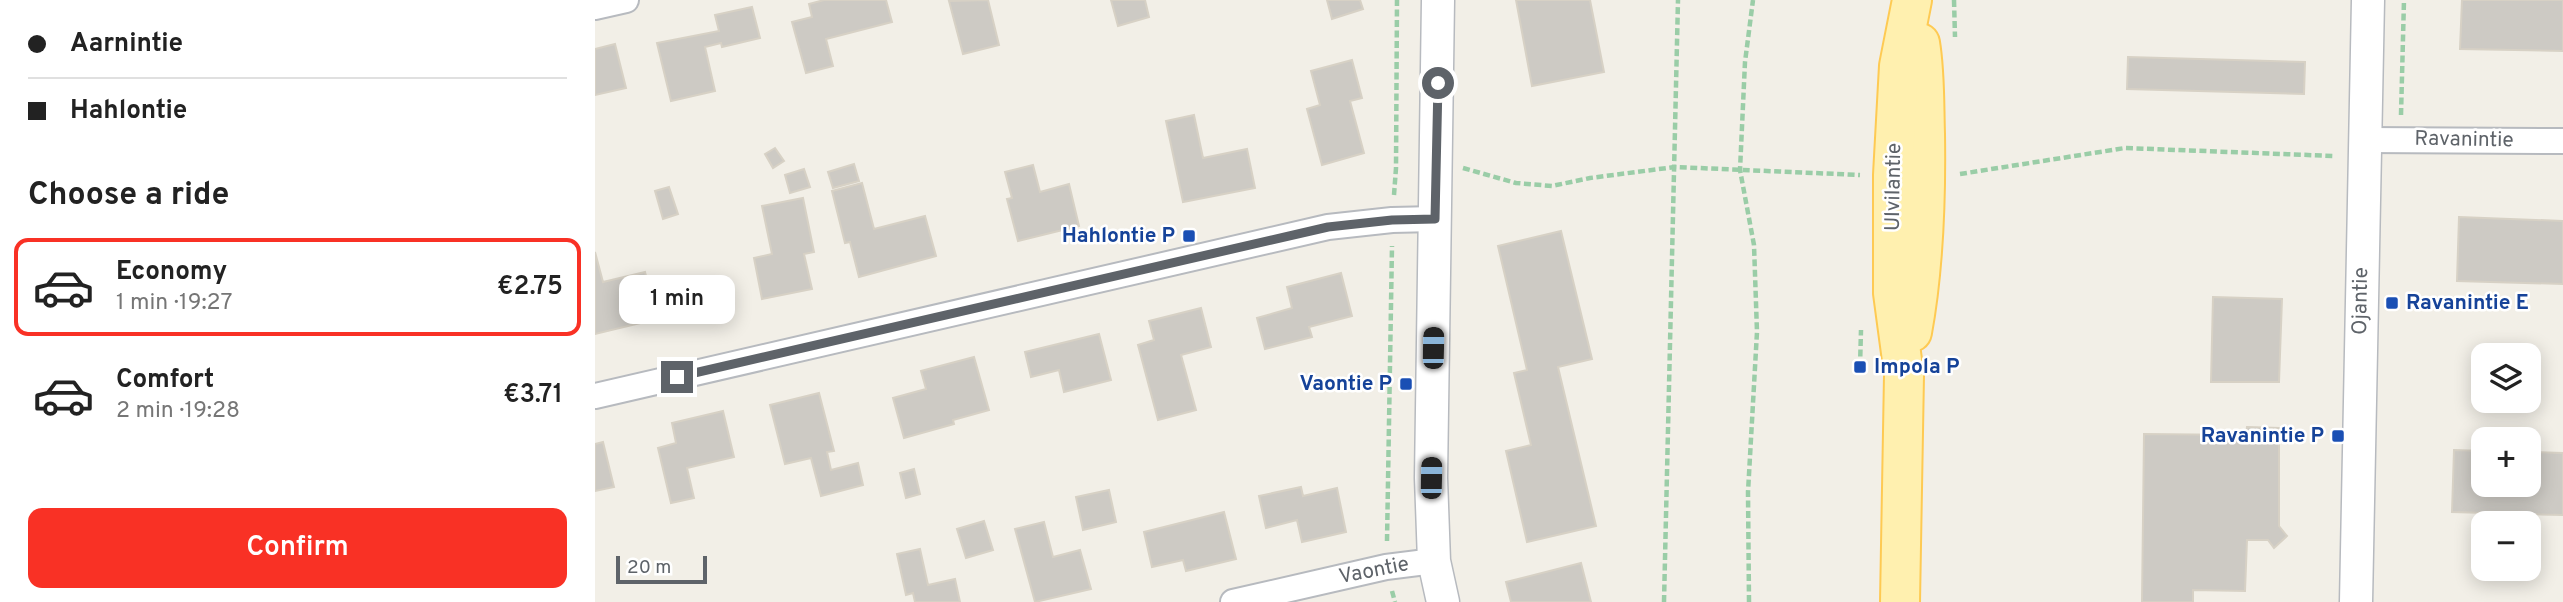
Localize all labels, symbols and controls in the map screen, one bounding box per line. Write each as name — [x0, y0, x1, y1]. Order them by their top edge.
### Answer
text: Aarnintie — [70, 28, 183, 61]
route start — [1422, 67, 1454, 99]
text: Hahlontie — [70, 95, 187, 128]
street label: Ravanintie — [2414, 126, 2514, 154]
street label: Ulvilantie — [1880, 142, 1908, 232]
text: Choose a ride — [28, 176, 229, 216]
place label: Hahlontie P — [1062, 223, 1175, 250]
marker: Hahlontie P — [1181, 228, 1197, 244]
icon: car — [32, 256, 95, 319]
text: Economy — [116, 256, 227, 289]
street label: Ojantie — [2347, 267, 2375, 335]
text: €2.75 — [497, 271, 563, 304]
callout: 1 min — [619, 276, 735, 324]
text: 1 min — [650, 285, 704, 314]
text: 1 min · 19:27 — [116, 289, 232, 318]
place label: Ravanintie E — [2406, 290, 2529, 317]
marker: Ravanintie E — [2384, 295, 2400, 311]
car — [1423, 327, 1444, 369]
map controls — [2471, 343, 2541, 581]
button: layers — [2471, 343, 2541, 413]
place label: Impola P — [1874, 354, 1959, 381]
marker: Impola P — [1852, 359, 1868, 375]
route end — [661, 361, 693, 393]
icon: car — [32, 364, 95, 427]
text: Comfort — [116, 364, 214, 397]
place label: Vaontie P — [1300, 371, 1392, 398]
marker: Vaontie P — [1398, 376, 1414, 392]
text: €3.71 — [503, 379, 563, 412]
text: 2 min · 19:28 — [116, 397, 240, 426]
place label: Ravanintie P — [2201, 423, 2324, 450]
button: + — [2471, 427, 2541, 497]
marker: Ravanintie P — [2330, 428, 2346, 444]
car — [1421, 457, 1442, 499]
button: Confirm — [28, 508, 567, 588]
button: − — [2471, 511, 2541, 581]
street label: Vaontie — [1337, 551, 1411, 591]
scale bar — [616, 553, 707, 585]
text: 20 m — [627, 556, 671, 580]

